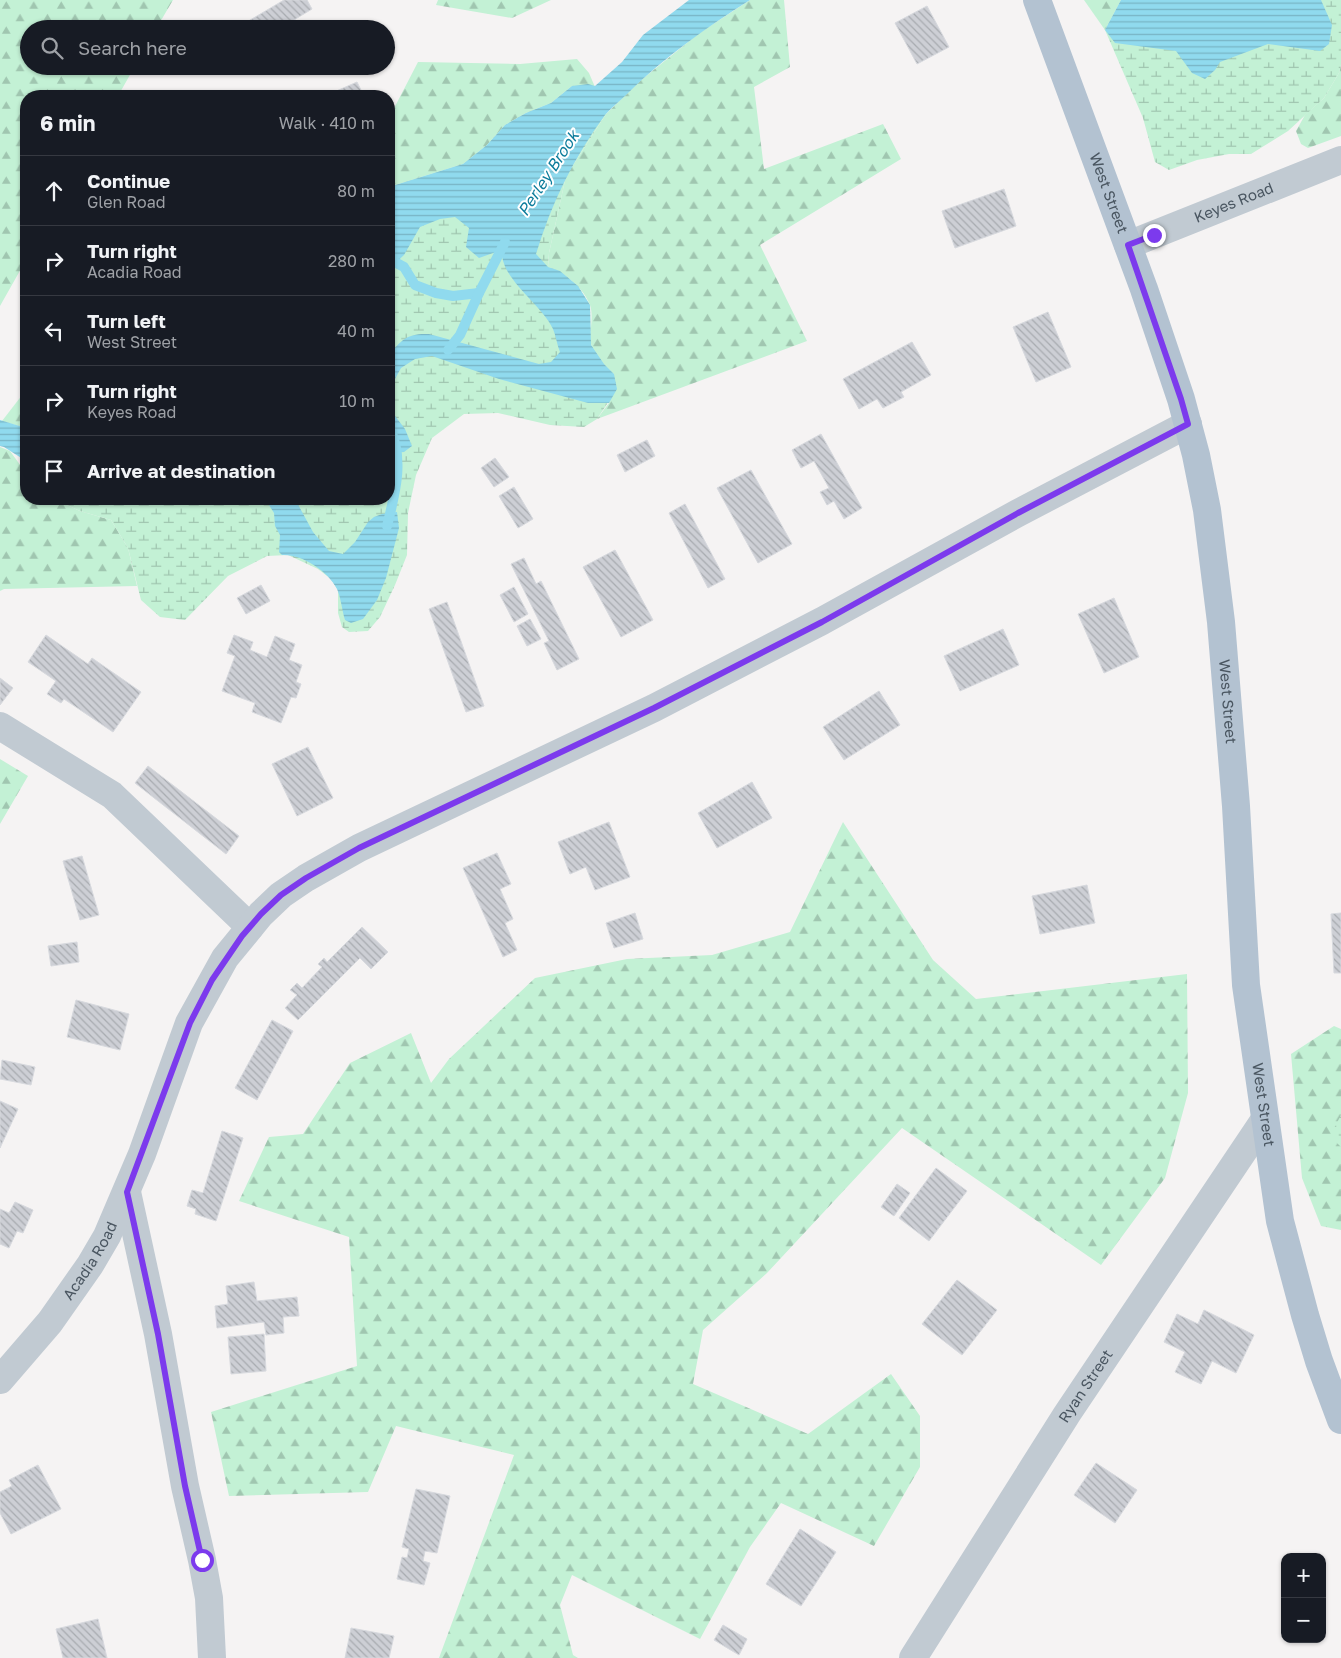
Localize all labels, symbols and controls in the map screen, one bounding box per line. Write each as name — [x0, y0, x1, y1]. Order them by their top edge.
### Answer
search box — [20, 20, 395, 75]
icon: search — [38, 34, 66, 62]
text: Search here — [78, 36, 187, 59]
text: 6 min — [40, 110, 95, 136]
text: Walk · 410 m — [279, 113, 375, 133]
water label: Perley Brook — [513, 125, 584, 219]
street label: West Street — [1086, 150, 1133, 236]
text: Continue — [87, 169, 170, 192]
icon: ahead — [40, 177, 68, 205]
street label: Keyes Road — [1191, 178, 1276, 226]
text: 80 m — [337, 181, 375, 201]
text: Glen Road — [87, 192, 166, 212]
route end — [1143, 224, 1166, 247]
text: Turn right — [87, 239, 177, 262]
icon: right — [40, 247, 68, 275]
text: 280 m — [328, 251, 375, 271]
text: Acadia Road — [87, 262, 182, 282]
text: Turn left — [87, 309, 166, 332]
icon: left — [40, 317, 68, 345]
text: 40 m — [337, 321, 375, 341]
text: West Street — [87, 332, 177, 352]
text: Turn right — [87, 379, 177, 402]
icon: right — [40, 387, 68, 415]
text: 10 m — [339, 391, 375, 411]
text: Keyes Road — [87, 402, 176, 422]
icon: arrive — [40, 457, 68, 485]
text: Arrive at destination — [87, 459, 275, 482]
street label: West Street — [1216, 659, 1241, 744]
street label: West Street — [1249, 1061, 1279, 1148]
street label: Acadia Road — [58, 1219, 120, 1303]
street label: Ryan Street — [1054, 1346, 1116, 1426]
route start — [191, 1549, 214, 1572]
map controls — [1281, 1553, 1326, 1643]
button: + — [1281, 1553, 1326, 1598]
button: − — [1281, 1598, 1326, 1643]

